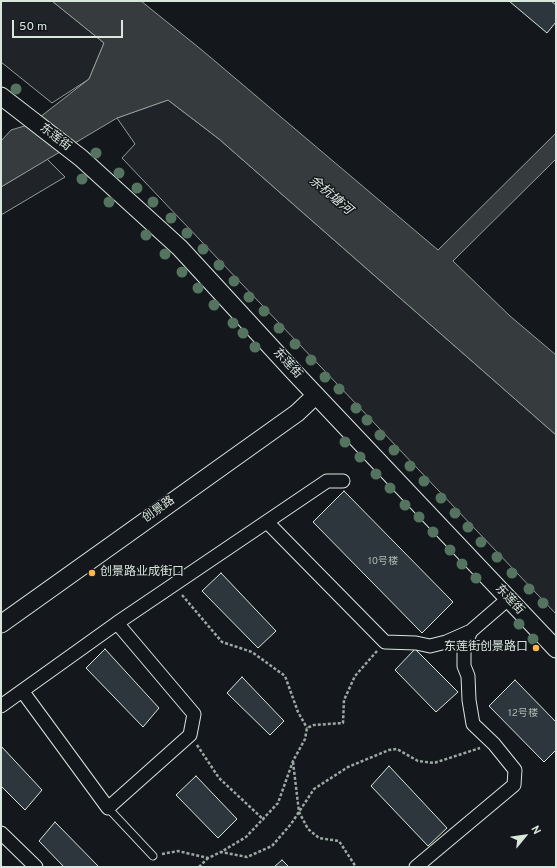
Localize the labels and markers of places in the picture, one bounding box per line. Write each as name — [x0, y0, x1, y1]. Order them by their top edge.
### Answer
place label: 创景路业成街口 — [100, 566, 184, 580]
marker: 创景路业成街口 — [87, 568, 97, 578]
place label: 东莲街创景路口 — [444, 641, 528, 655]
marker: 东莲街创景路口 — [531, 643, 541, 653]

